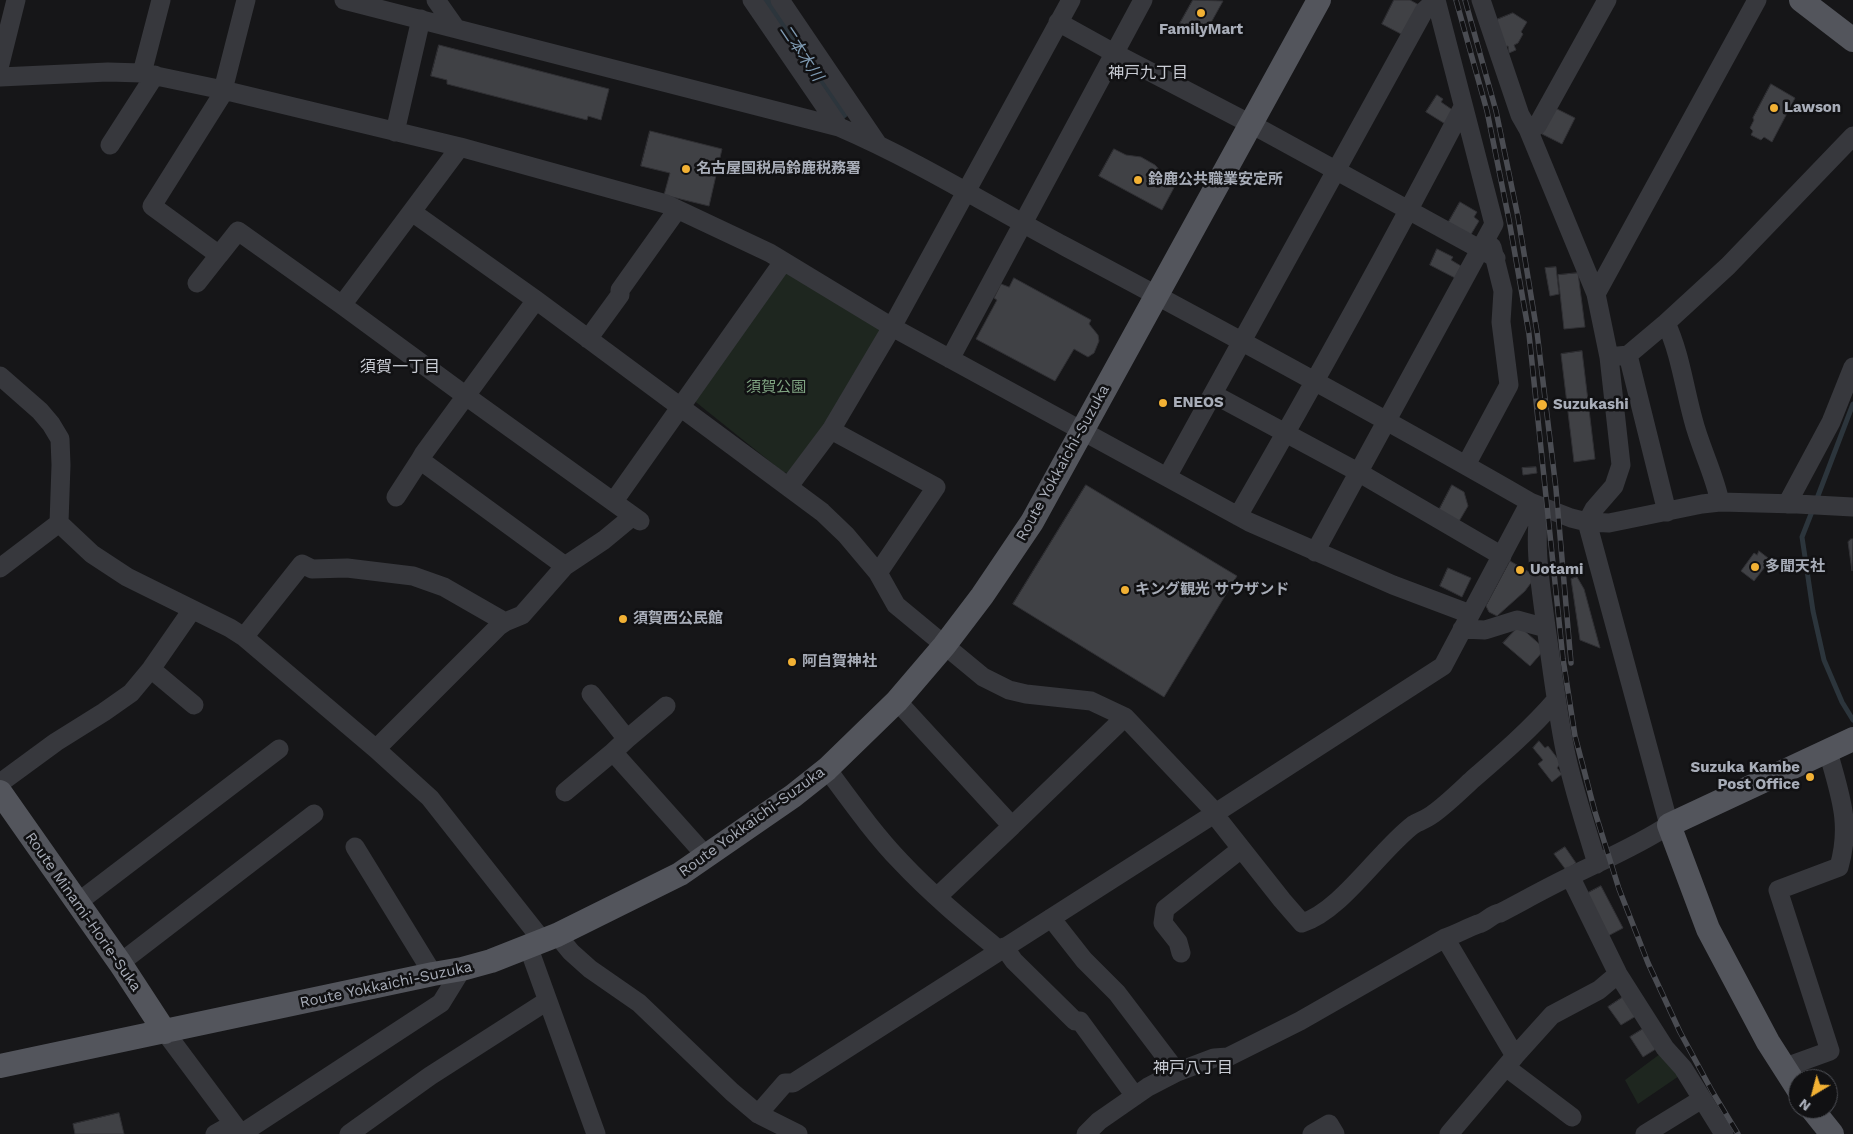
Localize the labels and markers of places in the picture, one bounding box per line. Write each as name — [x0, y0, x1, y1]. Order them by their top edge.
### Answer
marker: FamilyMart — [1195, 7, 1207, 19]
place label: FamilyMart — [1159, 21, 1243, 39]
place label: Lawson — [1784, 99, 1841, 117]
marker: Lawson — [1768, 102, 1780, 114]
place label: 名古屋国税局鈴鹿税務署 — [696, 160, 861, 178]
marker: 名古屋国税局鈴鹿税務署 — [680, 163, 692, 175]
place label: 鈴鹿公共職業安定所 — [1148, 171, 1283, 189]
marker: 鈴鹿公共職業安定所 — [1132, 174, 1144, 186]
place label: ENEOS — [1173, 394, 1224, 412]
place label: Suzukashi — [1553, 396, 1629, 414]
marker: ENEOS — [1157, 397, 1169, 409]
marker: Suzukashi — [1535, 398, 1549, 412]
place label: 多聞天社 — [1765, 558, 1825, 576]
place label: Uotami — [1530, 561, 1583, 579]
marker: 多聞天社 — [1749, 561, 1761, 573]
marker: Uotami — [1514, 564, 1526, 576]
place label: キング観光 サウザンド — [1135, 581, 1289, 599]
marker: キング観光 サウザンド — [1119, 584, 1131, 596]
place label: 須賀西公民館 — [633, 610, 723, 628]
marker: 須賀西公民館 — [617, 613, 629, 625]
place label: 阿自賀神社 — [802, 653, 877, 671]
marker: 阿自賀神社 — [786, 656, 798, 668]
place label: Suzuka Kambe Post Office — [1691, 759, 1800, 794]
marker: Suzuka Kambe Post Office — [1804, 771, 1816, 783]

